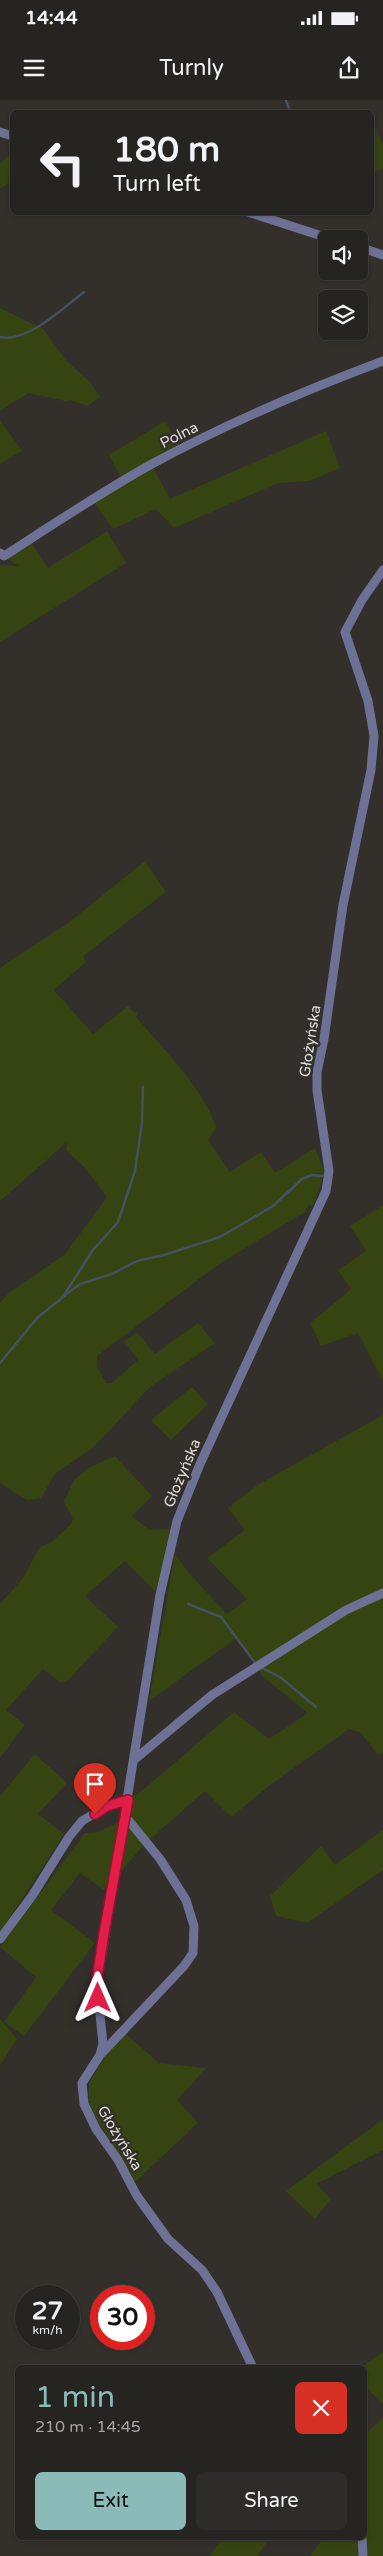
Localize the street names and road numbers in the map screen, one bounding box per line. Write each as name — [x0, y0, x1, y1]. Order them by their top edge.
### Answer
street label: Polna — [157, 418, 201, 452]
street label: Głożyńska — [295, 1004, 325, 1078]
street label: Głożyńska — [160, 1436, 204, 1510]
street label: Głożyńska — [94, 2102, 146, 2174]

